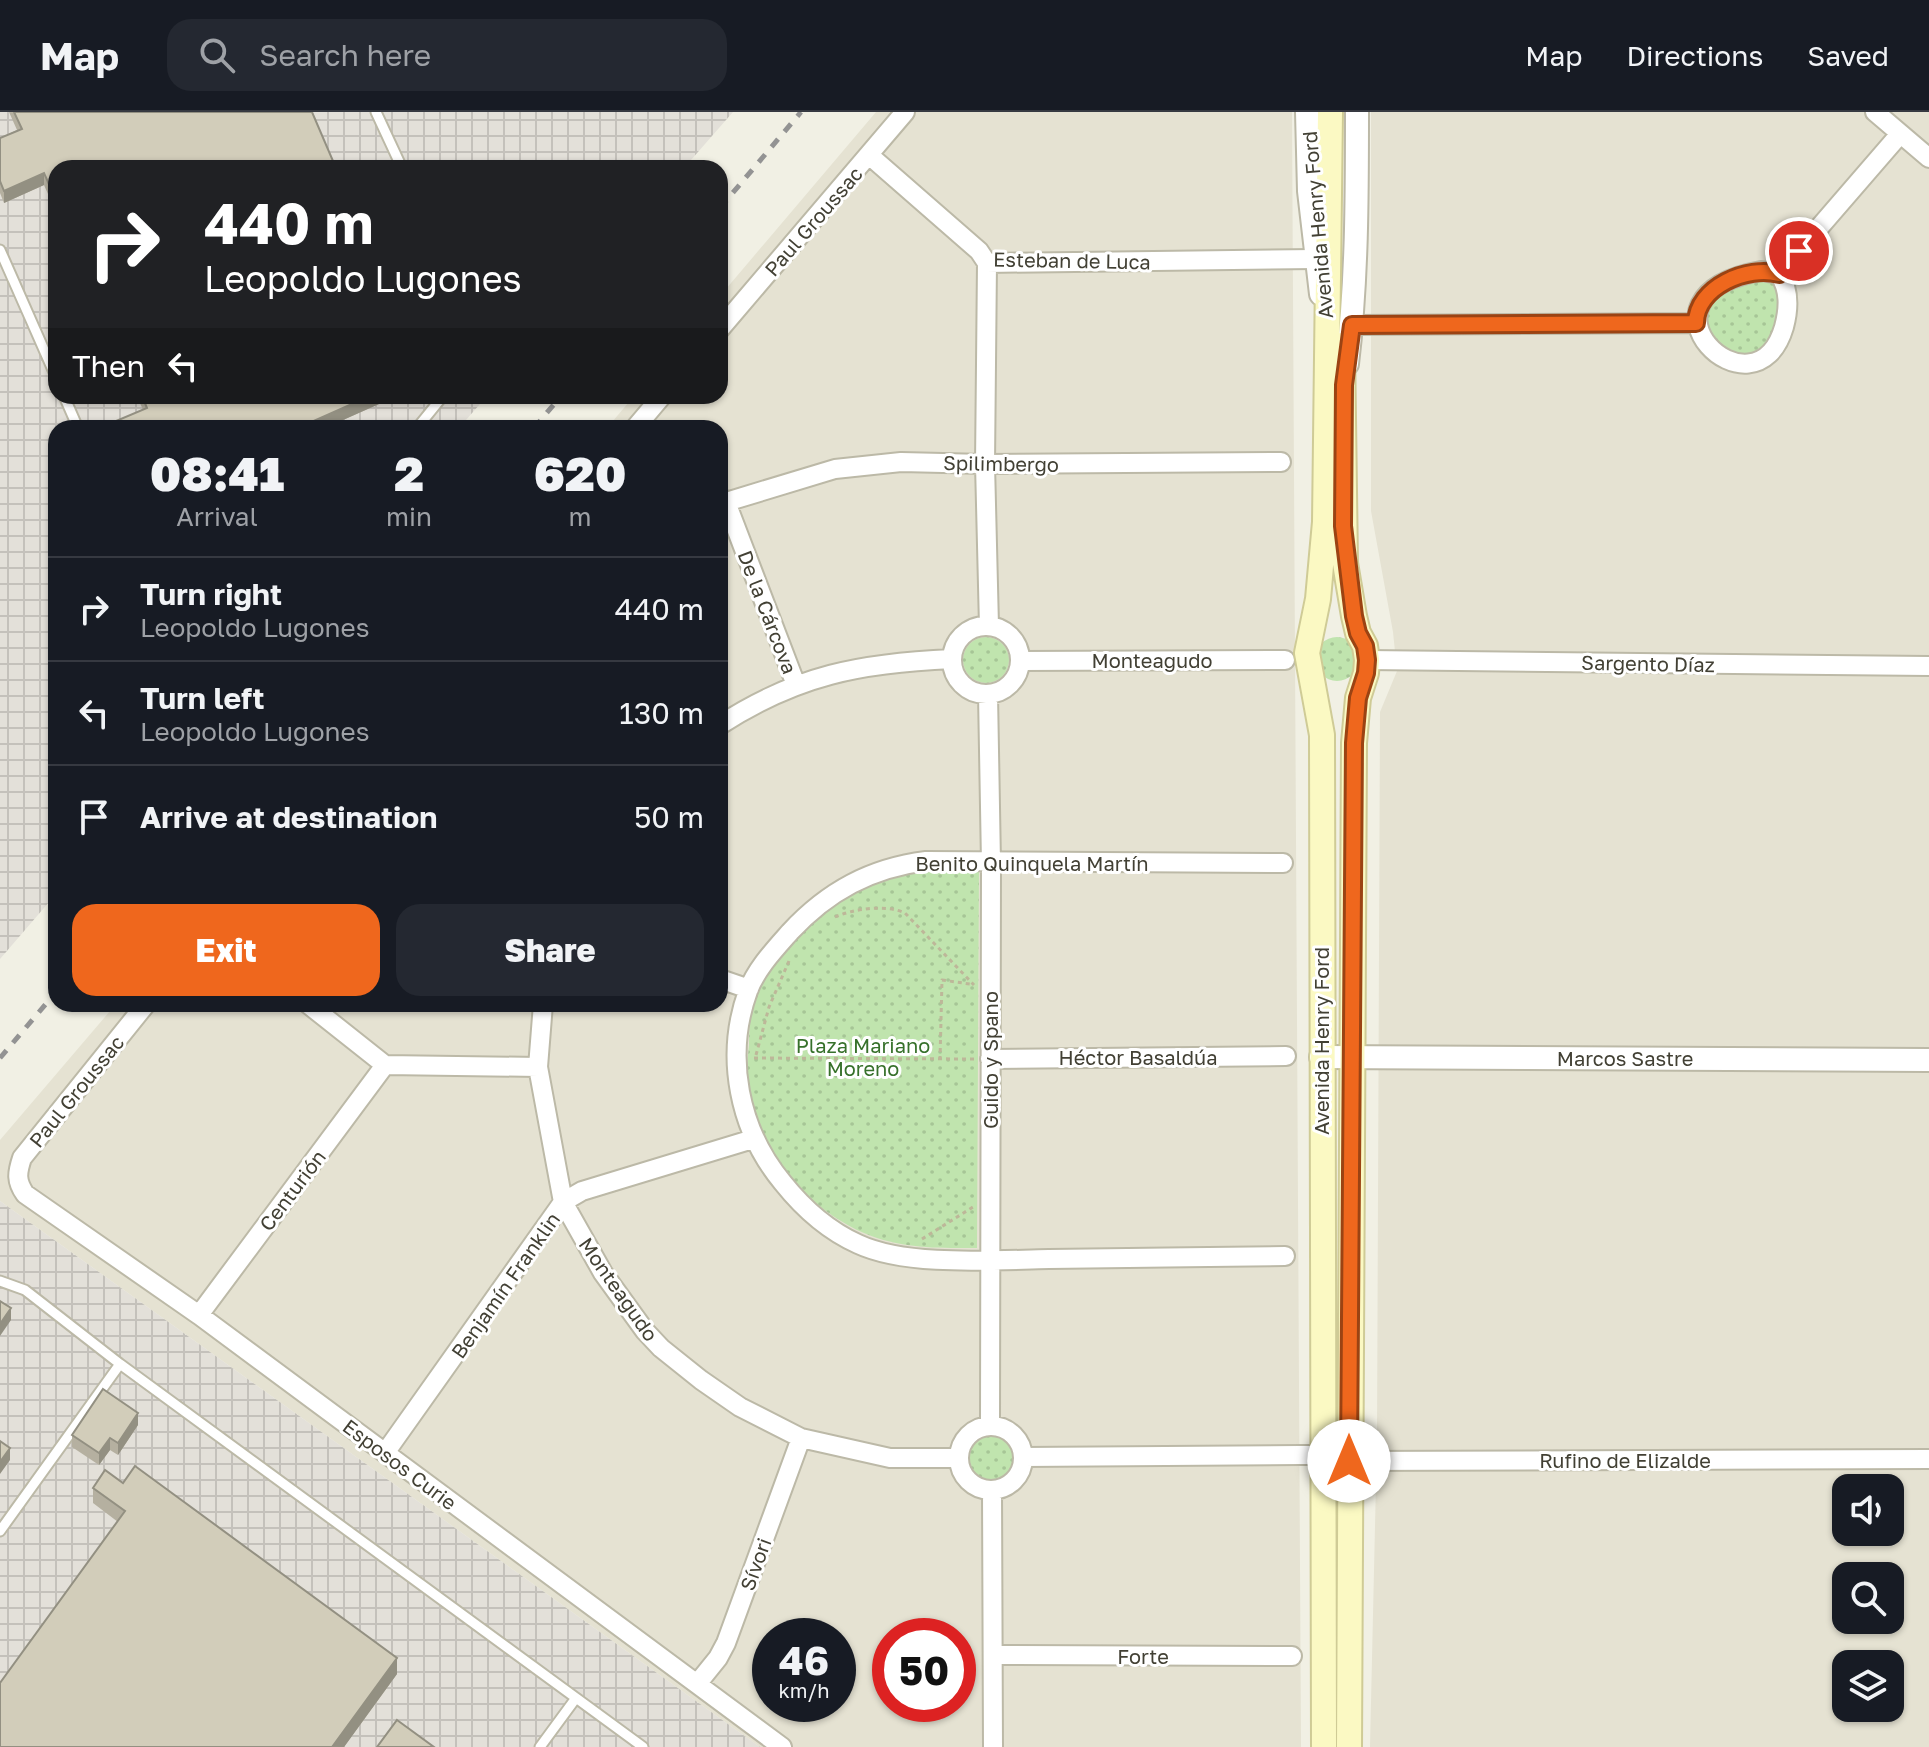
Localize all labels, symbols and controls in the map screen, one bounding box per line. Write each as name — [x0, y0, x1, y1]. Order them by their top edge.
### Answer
search box — [167, 19, 727, 91]
text: Map — [40, 33, 119, 78]
icon: search — [195, 33, 239, 77]
text: Search here — [259, 37, 431, 73]
text: Map — [1525, 39, 1582, 72]
text: Directions — [1626, 39, 1763, 72]
text: Saved — [1807, 39, 1889, 72]
street label: Avenida Henry Ford — [1297, 130, 1337, 320]
street label: Paul Groussac — [759, 161, 867, 281]
text: 440 m — [204, 189, 373, 256]
icon: right — [72, 192, 176, 296]
pin — [1765, 217, 1833, 285]
icon: arrive — [1777, 229, 1821, 273]
street label: Esteban de Luca — [993, 247, 1151, 273]
text: Leopoldo Lugones — [204, 257, 522, 300]
icon: left — [161, 344, 205, 388]
text: Then — [72, 348, 145, 384]
text: 08:41 — [150, 444, 284, 502]
text: 2 — [394, 444, 424, 502]
text: 620 — [534, 444, 626, 502]
street label: Spilimbergo — [943, 450, 1059, 476]
text: Arrival — [176, 501, 258, 532]
text: min — [386, 501, 432, 532]
text: m — [569, 501, 592, 532]
street label: De la Cárcova — [733, 547, 803, 677]
text: Turn right — [140, 576, 282, 612]
icon: right — [72, 587, 116, 631]
text: 440 m — [615, 591, 704, 627]
text: Leopoldo Lugones — [140, 612, 369, 643]
street label: Monteagudo — [1092, 648, 1212, 672]
street label: Sargento Díaz — [1581, 650, 1715, 676]
text: Turn left — [140, 680, 265, 716]
icon: left — [72, 691, 116, 735]
text: 130 m — [619, 695, 704, 731]
text: Leopoldo Lugones — [140, 716, 369, 747]
icon: arrive — [72, 795, 116, 839]
text: Arrive at destination — [140, 799, 437, 835]
text: 50 m — [634, 799, 704, 835]
street label: Benito Quinquela Martín — [915, 851, 1149, 875]
button: Exit — [72, 904, 380, 996]
button: Share — [396, 904, 704, 996]
street label: Avenida Henry Ford — [1309, 947, 1333, 1135]
street label: Guido y Spano — [978, 991, 1002, 1129]
street label: Paul Groussac — [24, 1030, 128, 1152]
park label: Plaza Mariano Moreno — [796, 1033, 930, 1080]
street label: Héctor Basaldúa — [1059, 1045, 1218, 1069]
street label: Marcos Sastre — [1557, 1046, 1693, 1070]
street label: Centurión — [254, 1145, 330, 1235]
street label: Benjamín Franklin — [446, 1207, 564, 1363]
street label: Monteagudo — [574, 1233, 664, 1345]
street label: Esposos Curie — [339, 1414, 461, 1514]
position arrow — [1307, 1419, 1391, 1503]
street label: Rufino de Elizalde — [1539, 1448, 1711, 1472]
map controls — [1832, 1474, 1904, 1722]
button: sound — [1832, 1474, 1904, 1546]
street label: Sívori — [734, 1534, 776, 1594]
button: search — [1832, 1562, 1904, 1634]
speed limit sign: 50 — [872, 1618, 976, 1722]
text: 46 — [779, 1636, 829, 1684]
street label: Forte — [1117, 1644, 1169, 1668]
button: layers — [1832, 1650, 1904, 1722]
text: km/h — [779, 1678, 829, 1702]

